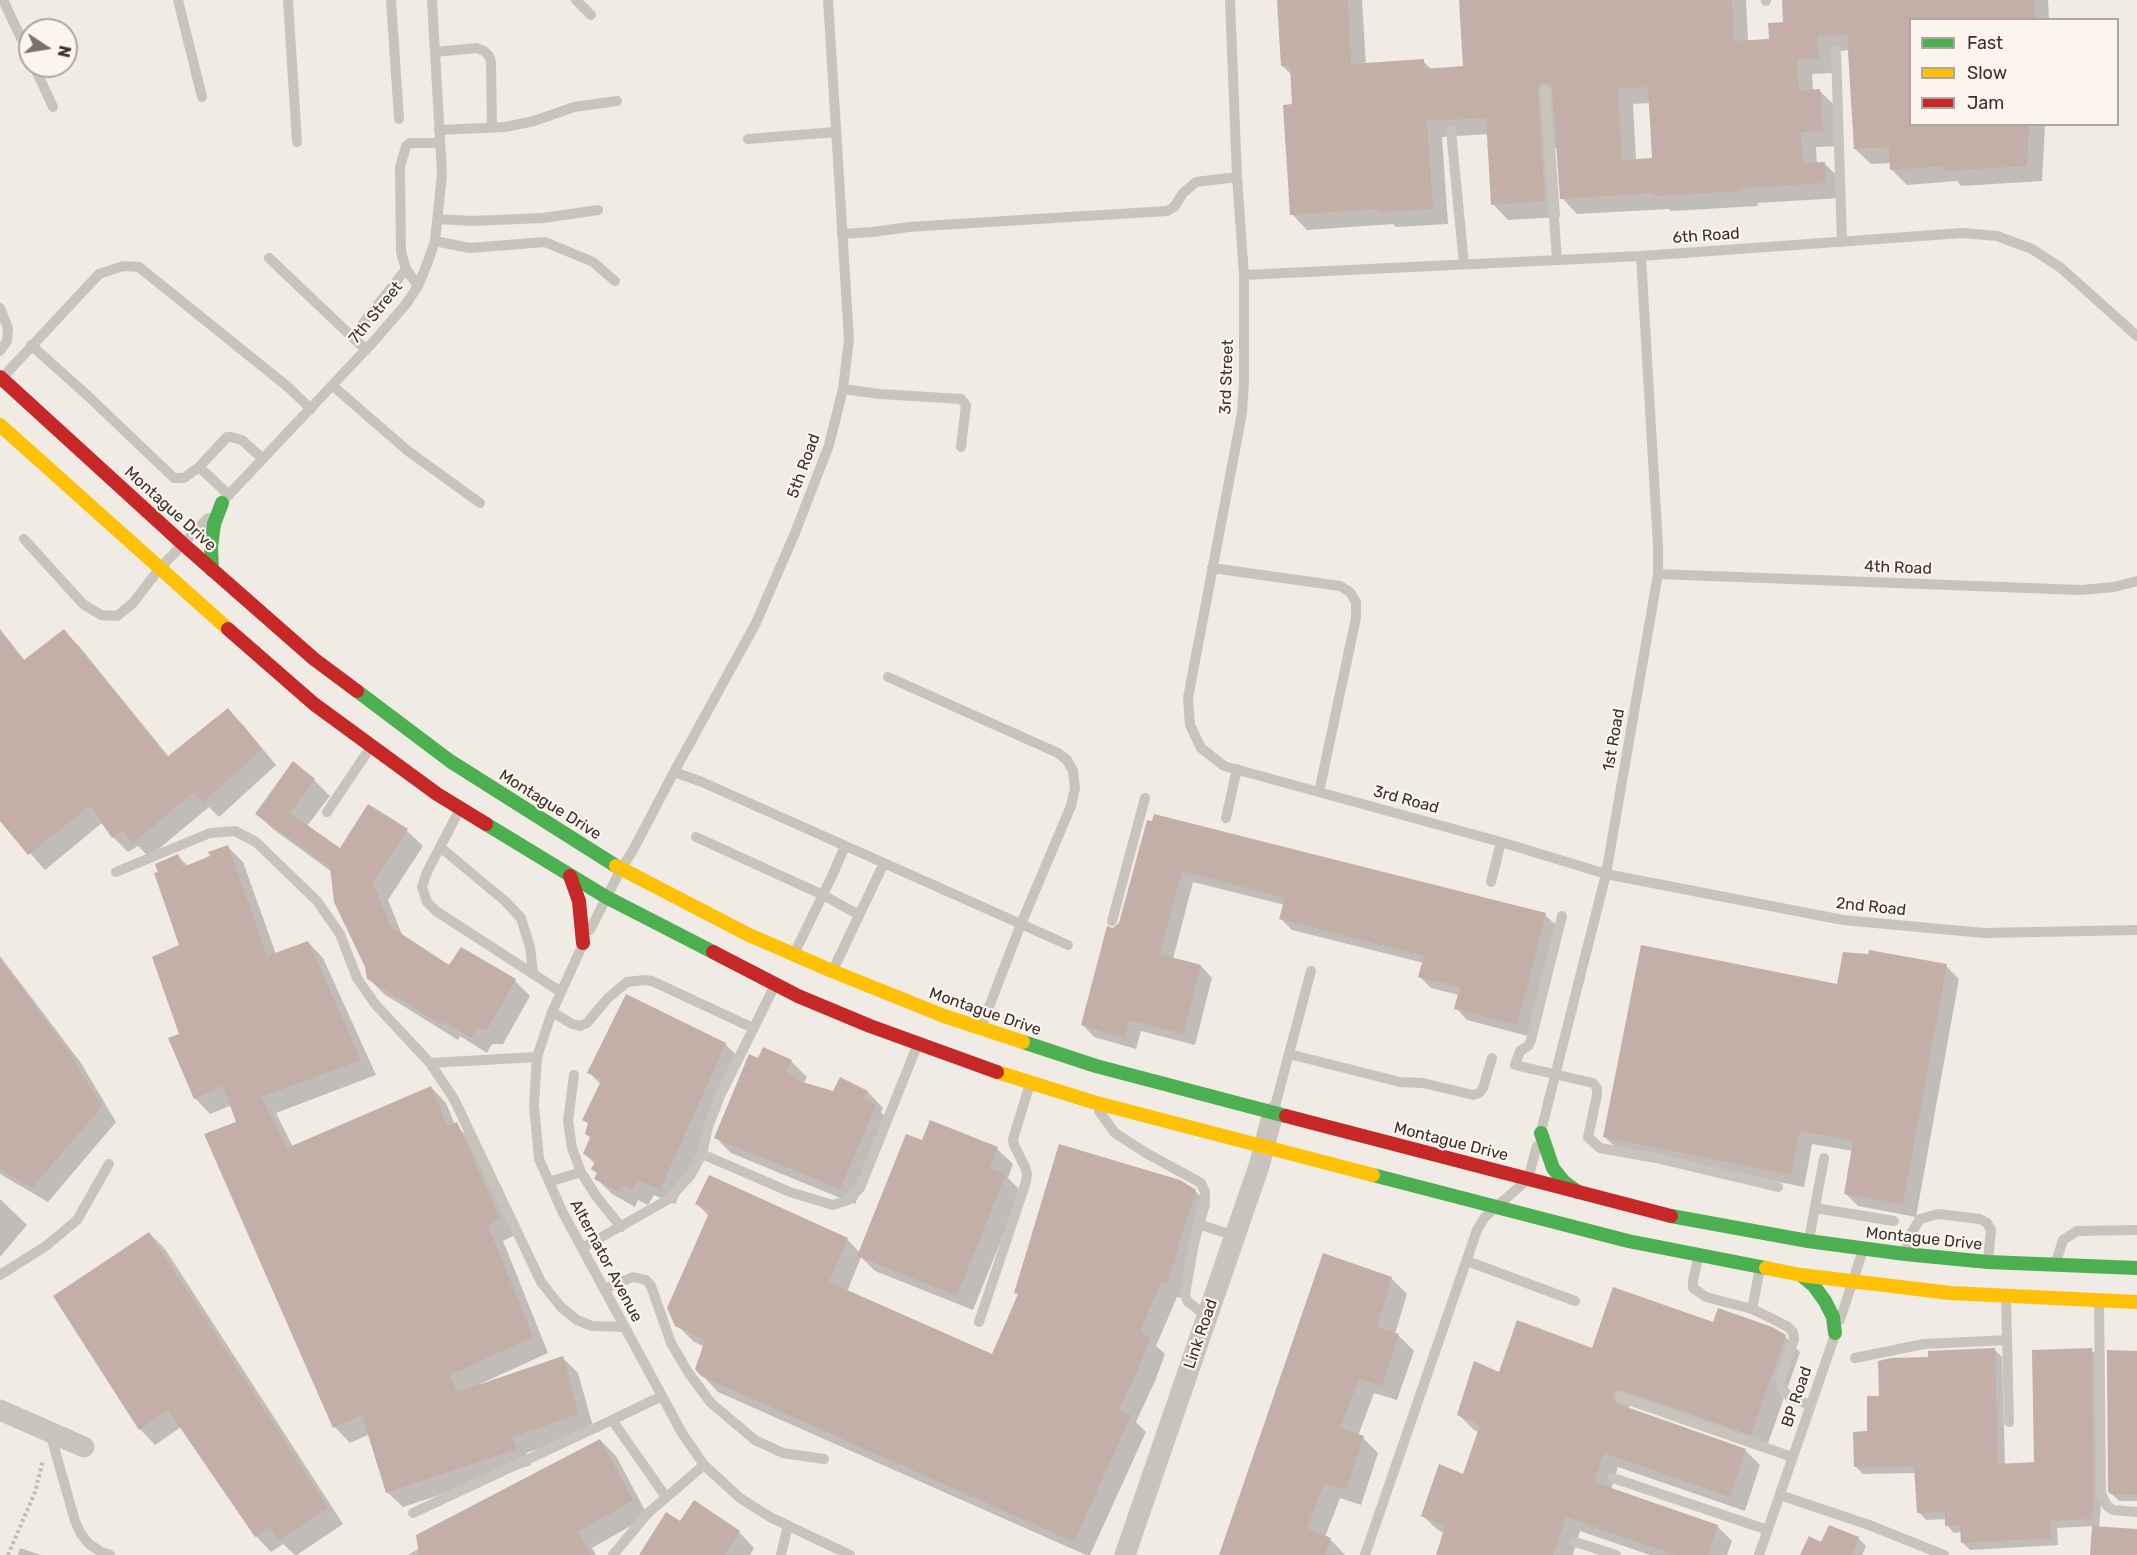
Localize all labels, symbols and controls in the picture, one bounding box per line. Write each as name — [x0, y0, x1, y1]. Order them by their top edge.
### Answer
north arrow — [18, 18, 78, 78]
legend — [1909, 18, 2119, 126]
text: Fast — [1967, 32, 2003, 54]
text: N — [54, 44, 75, 59]
text: Slow — [1967, 62, 2007, 84]
text: Jam — [1967, 92, 2004, 114]
street label: 6th Road — [1672, 224, 1740, 248]
street label: 7th Street — [345, 278, 407, 348]
street label: 3rd Street — [1216, 339, 1238, 415]
street label: 5th Road — [783, 431, 825, 501]
street label: Montague Drive — [120, 463, 220, 555]
street label: 4th Road — [1864, 557, 1932, 579]
street label: 1st Road — [1599, 707, 1629, 773]
street label: Montague Drive — [495, 766, 605, 844]
street label: 3rd Road — [1371, 782, 1441, 818]
street label: 2nd Road — [1835, 894, 1907, 920]
street label: Montague Drive — [927, 984, 1043, 1040]
street label: Montague Drive — [1392, 1119, 1510, 1165]
street label: Alternator Avenue — [566, 1197, 646, 1325]
street label: Montague Drive — [1865, 1223, 1983, 1255]
street label: Link Road — [1180, 1297, 1222, 1371]
street label: BP Road — [1778, 1364, 1816, 1430]

